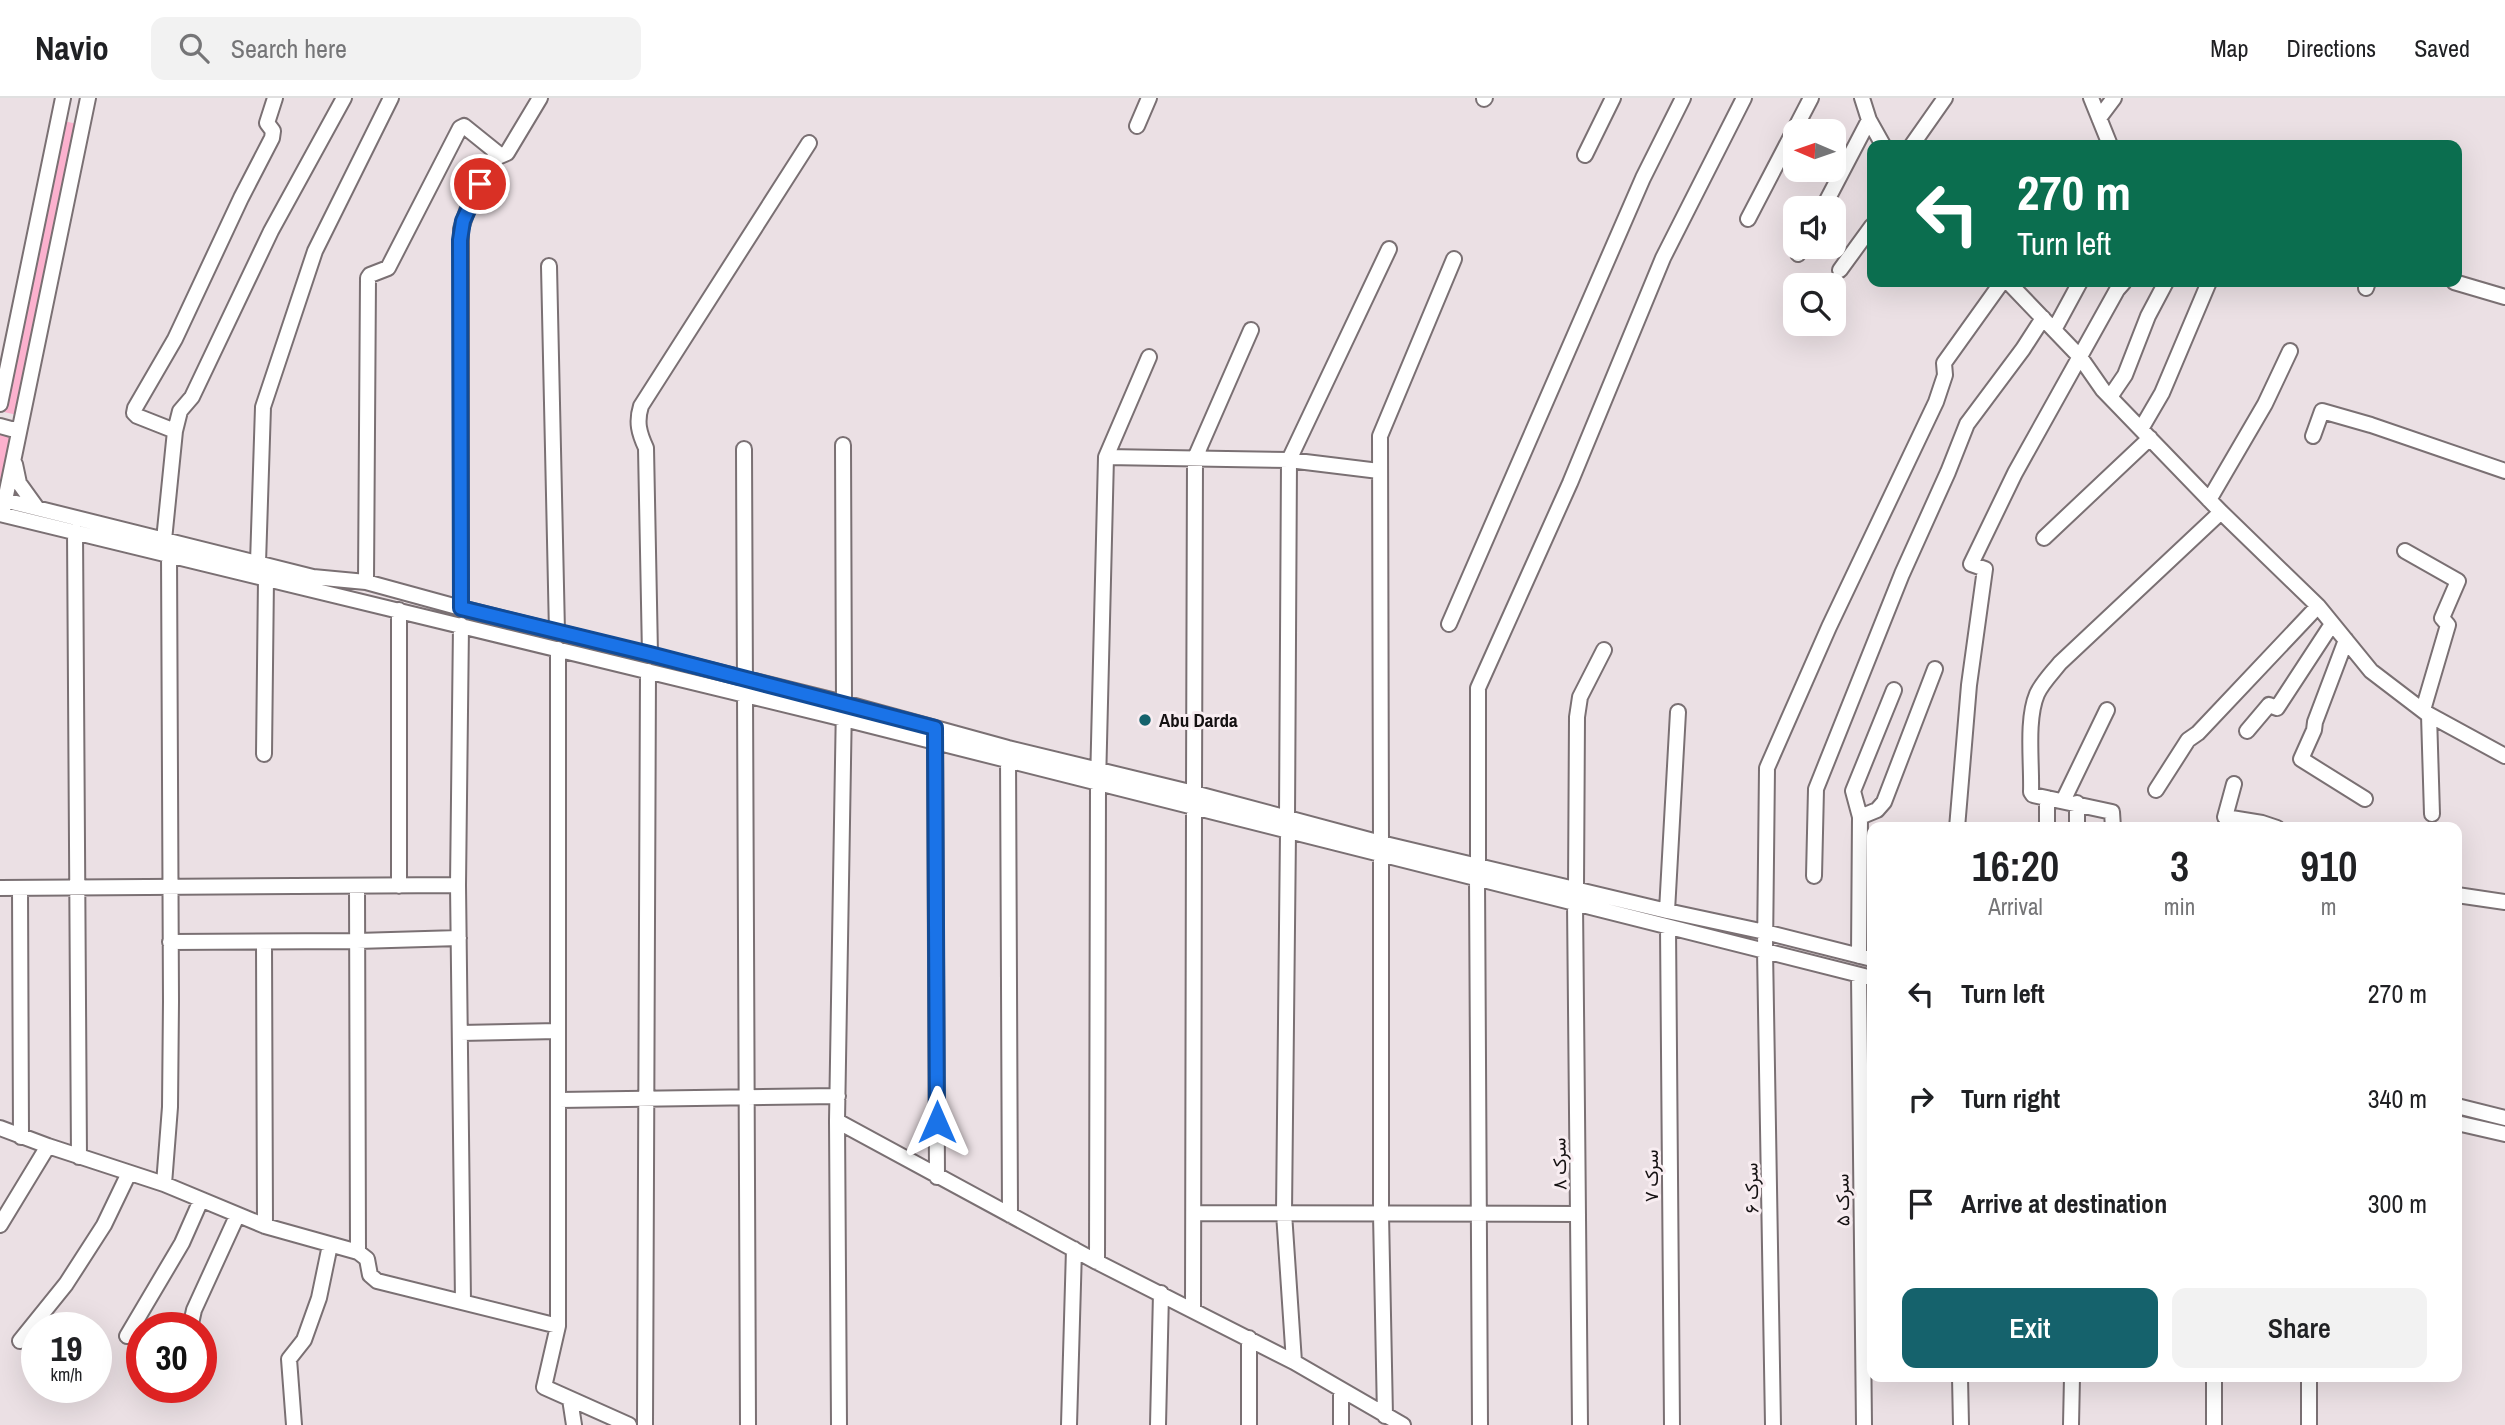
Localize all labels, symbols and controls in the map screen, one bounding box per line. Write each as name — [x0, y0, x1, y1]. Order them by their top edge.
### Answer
search box — [151, 17, 641, 80]
text: Navio — [35, 26, 109, 70]
icon: search — [175, 29, 213, 67]
text: Search here — [231, 31, 347, 66]
text: Map — [2210, 32, 2248, 64]
text: Directions — [2286, 32, 2376, 64]
text: Saved — [2414, 32, 2470, 64]
north arrow — [1783, 119, 1846, 182]
map controls — [1783, 119, 1846, 336]
pin — [450, 154, 510, 214]
text: 270 m — [2017, 159, 2131, 225]
icon: arrive — [461, 165, 499, 203]
icon: left — [1902, 168, 1993, 259]
button: sound — [1783, 196, 1846, 259]
text: Turn left — [2017, 222, 2111, 265]
button: search — [1783, 273, 1846, 336]
place label: Abu Darda — [1159, 707, 1238, 733]
marker: Abu Darda — [1137, 712, 1153, 728]
text: 16:20 — [1972, 838, 2059, 894]
text: 3 — [2170, 838, 2189, 894]
text: 910 — [2300, 838, 2357, 894]
text: Arrival — [1988, 891, 2043, 922]
text: min — [2164, 891, 2195, 922]
text: m — [2321, 891, 2336, 922]
icon: left — [1902, 975, 1940, 1013]
text: Turn left — [1961, 976, 2045, 1011]
text: 270 m — [2368, 976, 2427, 1011]
icon: right — [1902, 1080, 1940, 1118]
text: Turn right — [1961, 1081, 2060, 1116]
text: 340 m — [2368, 1081, 2427, 1116]
position arrow — [900, 1085, 974, 1159]
street label: سرک ۸ — [1546, 1137, 1572, 1191]
street label: سرک ۷ — [1638, 1150, 1664, 1202]
street label: سرک ۶ — [1738, 1162, 1764, 1214]
street label: سرک ۵ — [1829, 1173, 1855, 1227]
icon: arrive — [1902, 1185, 1940, 1223]
text: Arrive at destination — [1961, 1186, 2167, 1221]
text: 300 m — [2368, 1186, 2427, 1221]
button: Exit — [1902, 1288, 2158, 1368]
button: Share — [2172, 1288, 2427, 1368]
speed limit sign: 30 — [126, 1312, 217, 1403]
text: 19 — [51, 1325, 82, 1372]
text: km/h — [51, 1362, 83, 1387]

